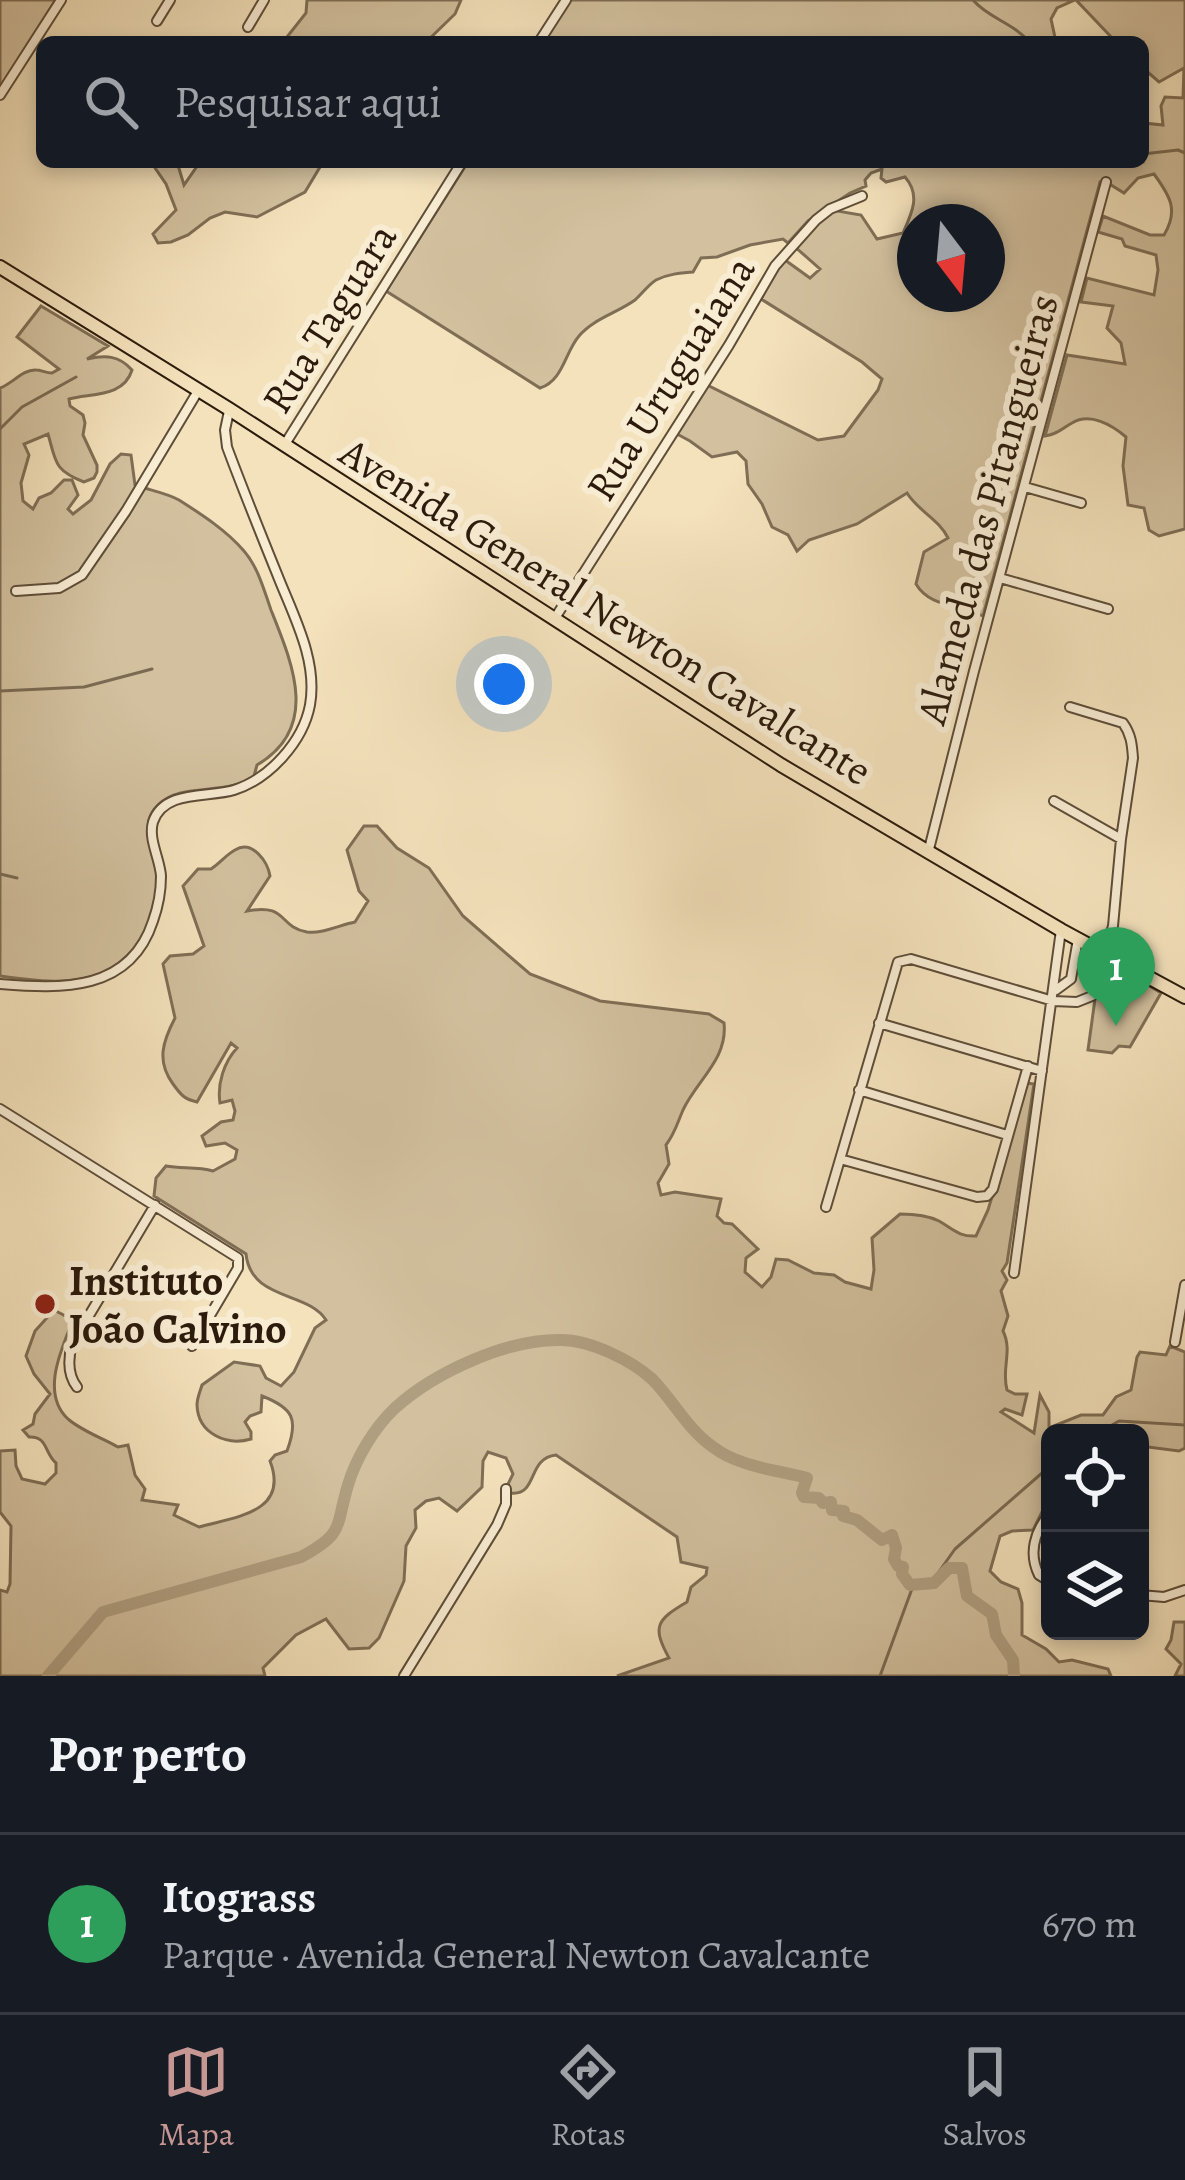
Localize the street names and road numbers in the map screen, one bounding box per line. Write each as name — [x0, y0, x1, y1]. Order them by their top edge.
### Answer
street label: Rua Taguara — [248, 212, 410, 424]
street label: Rua Uruguaiana — [572, 244, 768, 511]
street label: Alameda das Pitangueiras — [902, 288, 1072, 731]
street label: Avenida General Newton Cavalcante — [328, 423, 883, 799]

